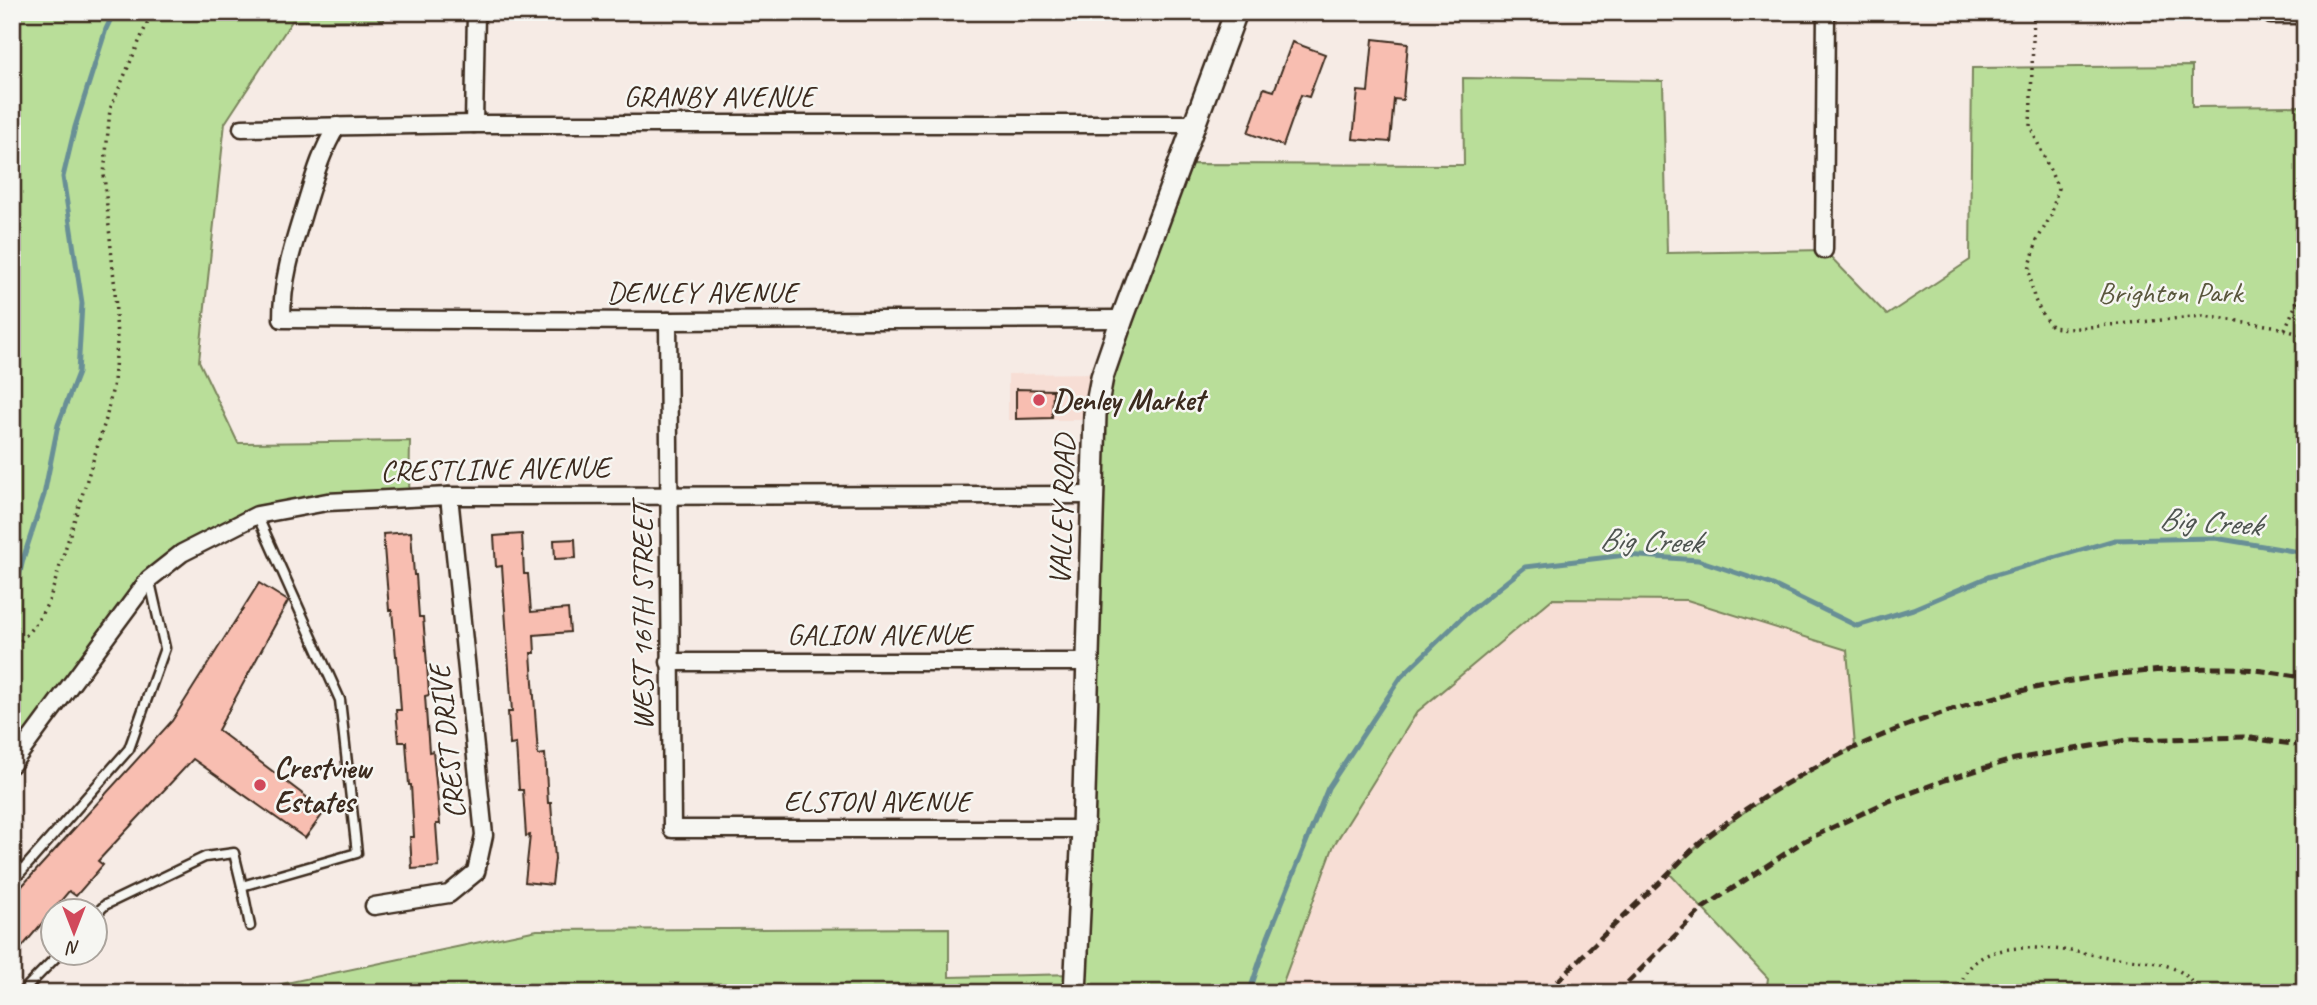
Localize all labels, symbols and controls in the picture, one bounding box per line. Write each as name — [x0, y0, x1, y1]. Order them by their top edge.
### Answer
street label: GRANBY AVENUE — [623, 77, 818, 115]
street label: DENLEY AVENUE — [607, 273, 801, 311]
park label: Brighton Park — [2098, 273, 2244, 311]
place label: Denley Market — [1053, 381, 1209, 419]
marker: Denley Market — [1031, 392, 1047, 408]
street label: VALLEY ROAD — [1040, 432, 1084, 586]
street label: CRESTLINE AVENUE — [380, 448, 614, 490]
street label: WEST 16TH STREET — [623, 497, 661, 730]
water label: Big Creek — [2158, 498, 2268, 546]
water label: Big Creek — [1599, 518, 1708, 563]
street label: GALION AVENUE — [787, 615, 975, 653]
street label: CREST DRIVE — [420, 660, 474, 821]
place label: Crestview Estates — [274, 749, 373, 821]
marker: Crestview Estates — [252, 777, 268, 793]
street label: ELSTON AVENUE — [784, 782, 974, 820]
north arrow — [38, 897, 108, 967]
text: N — [65, 936, 80, 960]

